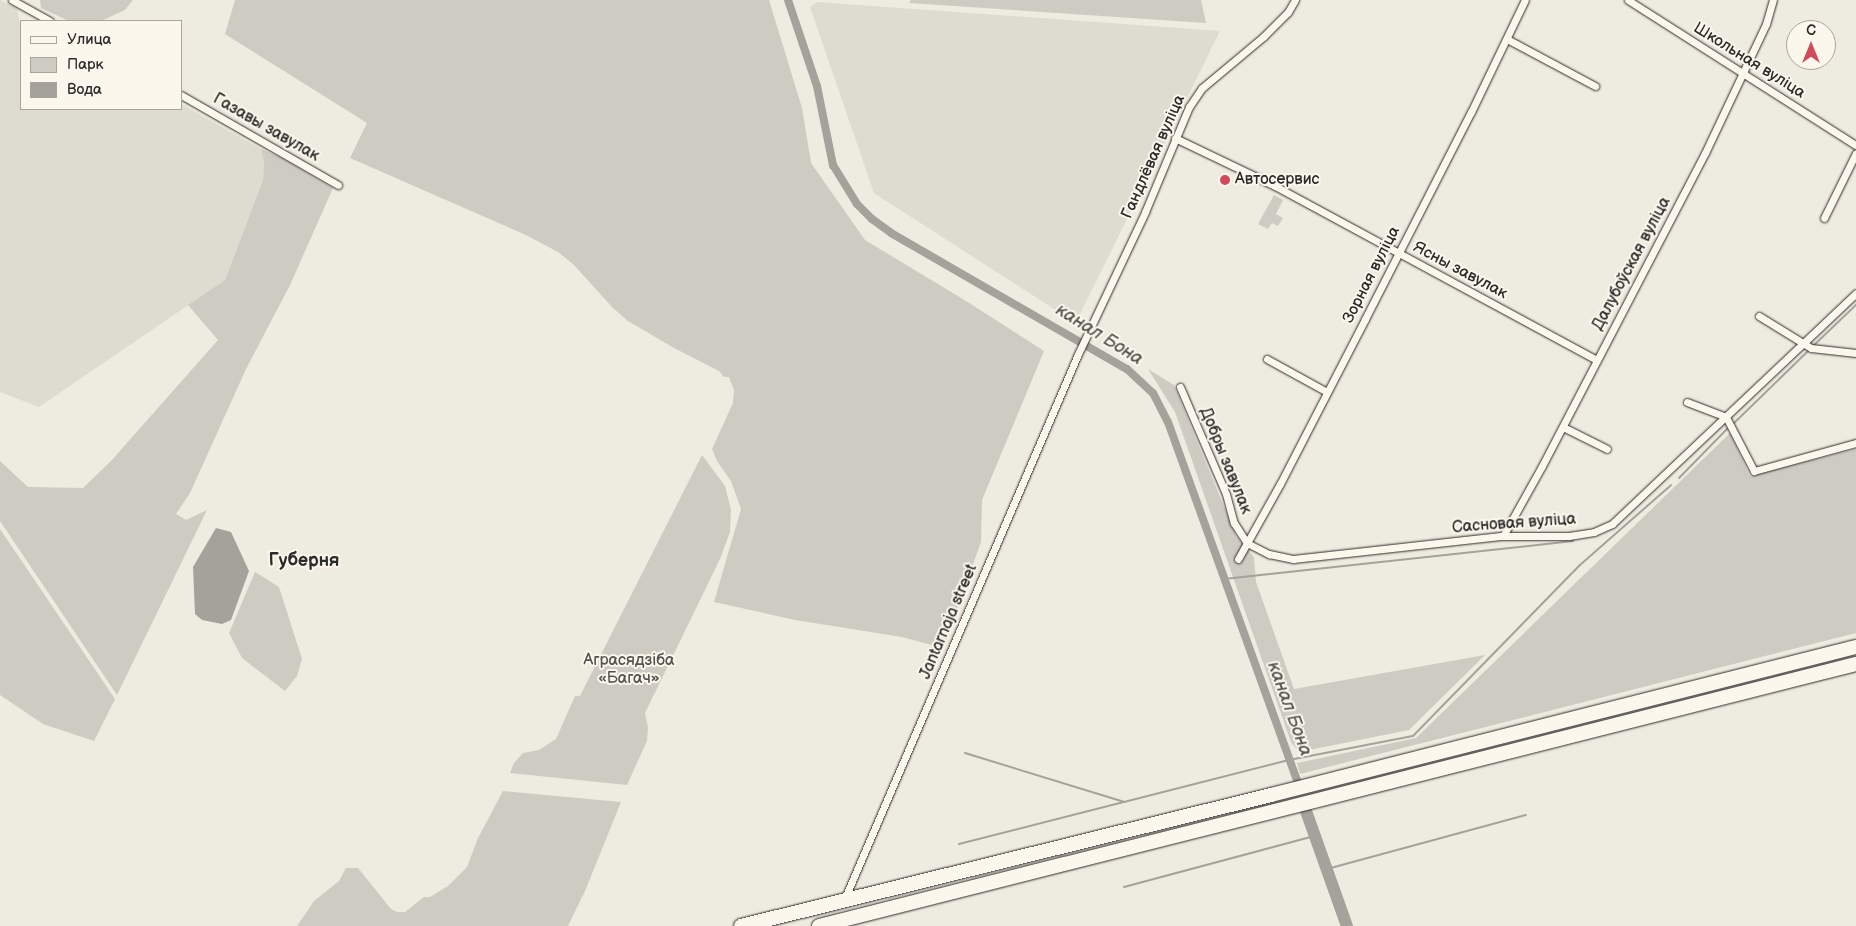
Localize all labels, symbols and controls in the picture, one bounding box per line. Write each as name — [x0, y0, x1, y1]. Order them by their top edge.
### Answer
street label: Школьная вуліца — [1690, 19, 1808, 103]
legend — [20, 20, 182, 110]
north arrow — [1786, 20, 1836, 70]
text: С — [1806, 22, 1816, 39]
text: Улица — [67, 30, 111, 49]
text: Парк — [67, 55, 104, 74]
text: Вода — [67, 80, 102, 99]
street label: Газавы завулак — [209, 90, 323, 166]
street label: Гандлёвая вуліца — [1118, 92, 1190, 222]
place label: Автосервис — [1235, 170, 1319, 190]
marker: Автосервис — [1219, 174, 1231, 186]
street label: Далубоўская вуліца — [1589, 194, 1675, 334]
street label: Зорная вуліца — [1339, 223, 1405, 327]
street label: Ясны завулак — [1410, 238, 1510, 304]
water label: канал Бона — [1051, 300, 1147, 370]
street label: Добры завулак — [1195, 405, 1255, 517]
street label: Сасновая вуліца — [1451, 510, 1577, 538]
district label: Губерня — [269, 550, 339, 572]
street label: Jantarnaja street — [916, 562, 982, 682]
park label: Аграсядзіба «Багач» — [584, 651, 674, 689]
water label: канал Бона — [1262, 659, 1316, 759]

